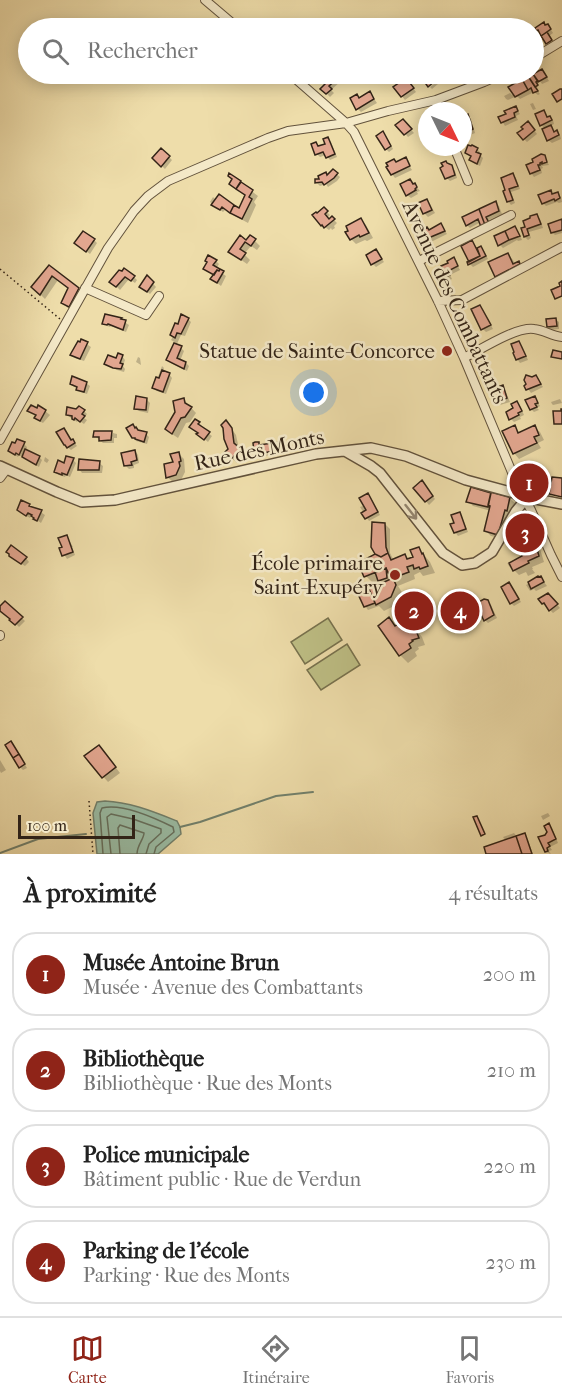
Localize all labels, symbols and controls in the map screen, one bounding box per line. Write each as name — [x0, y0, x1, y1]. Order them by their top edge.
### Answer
search box — [18, 18, 544, 84]
icon: search — [39, 35, 72, 68]
text: Rechercher — [87, 38, 198, 64]
north arrow — [418, 102, 472, 156]
street label: Avenue des Combattants — [397, 196, 513, 407]
place label: Statue de Sainte-Concorce — [199, 339, 435, 363]
marker: Statue de Sainte-Concorce — [440, 344, 454, 358]
your location — [299, 378, 328, 407]
street label: Rue des Monts — [192, 424, 326, 476]
pin: 1 — [510, 460, 548, 506]
one-way arrow — [405, 504, 418, 520]
pin: 3 — [506, 510, 544, 556]
place label: École primaire Saint-Exupéry — [251, 551, 384, 599]
marker: École primaire Saint-Exupéry — [388, 568, 402, 582]
pin: 2 — [394, 588, 434, 634]
pin: 4 — [440, 588, 480, 634]
scale bar — [18, 812, 135, 840]
text: 100 m — [27, 816, 67, 835]
text: À proximité — [24, 878, 156, 909]
text: 4 résultats — [449, 882, 538, 905]
text: Musée Antoine Brun — [83, 950, 279, 976]
text: 1 — [42, 963, 49, 986]
text: 200 m — [483, 963, 536, 986]
text: Musée · Avenue des Combattants — [83, 976, 363, 999]
text: Bibliothèque — [83, 1046, 204, 1072]
text: 2 — [40, 1059, 51, 1082]
text: 210 m — [487, 1059, 536, 1082]
text: Bibliothèque · Rue des Monts — [83, 1072, 332, 1095]
text: Police municipale — [83, 1142, 249, 1168]
text: 3 — [41, 1155, 50, 1178]
text: 220 m — [483, 1155, 536, 1178]
text: Bâtiment public · Rue de Verdun — [83, 1168, 361, 1191]
text: Parking de l'école — [83, 1238, 249, 1264]
text: 4 — [40, 1251, 51, 1274]
text: 230 m — [486, 1251, 536, 1274]
text: Parking · Rue des Monts — [83, 1264, 290, 1287]
tab: Carte — [68, 1332, 107, 1387]
tab: Itinéraire — [242, 1332, 310, 1387]
tab: Favoris — [445, 1332, 494, 1387]

